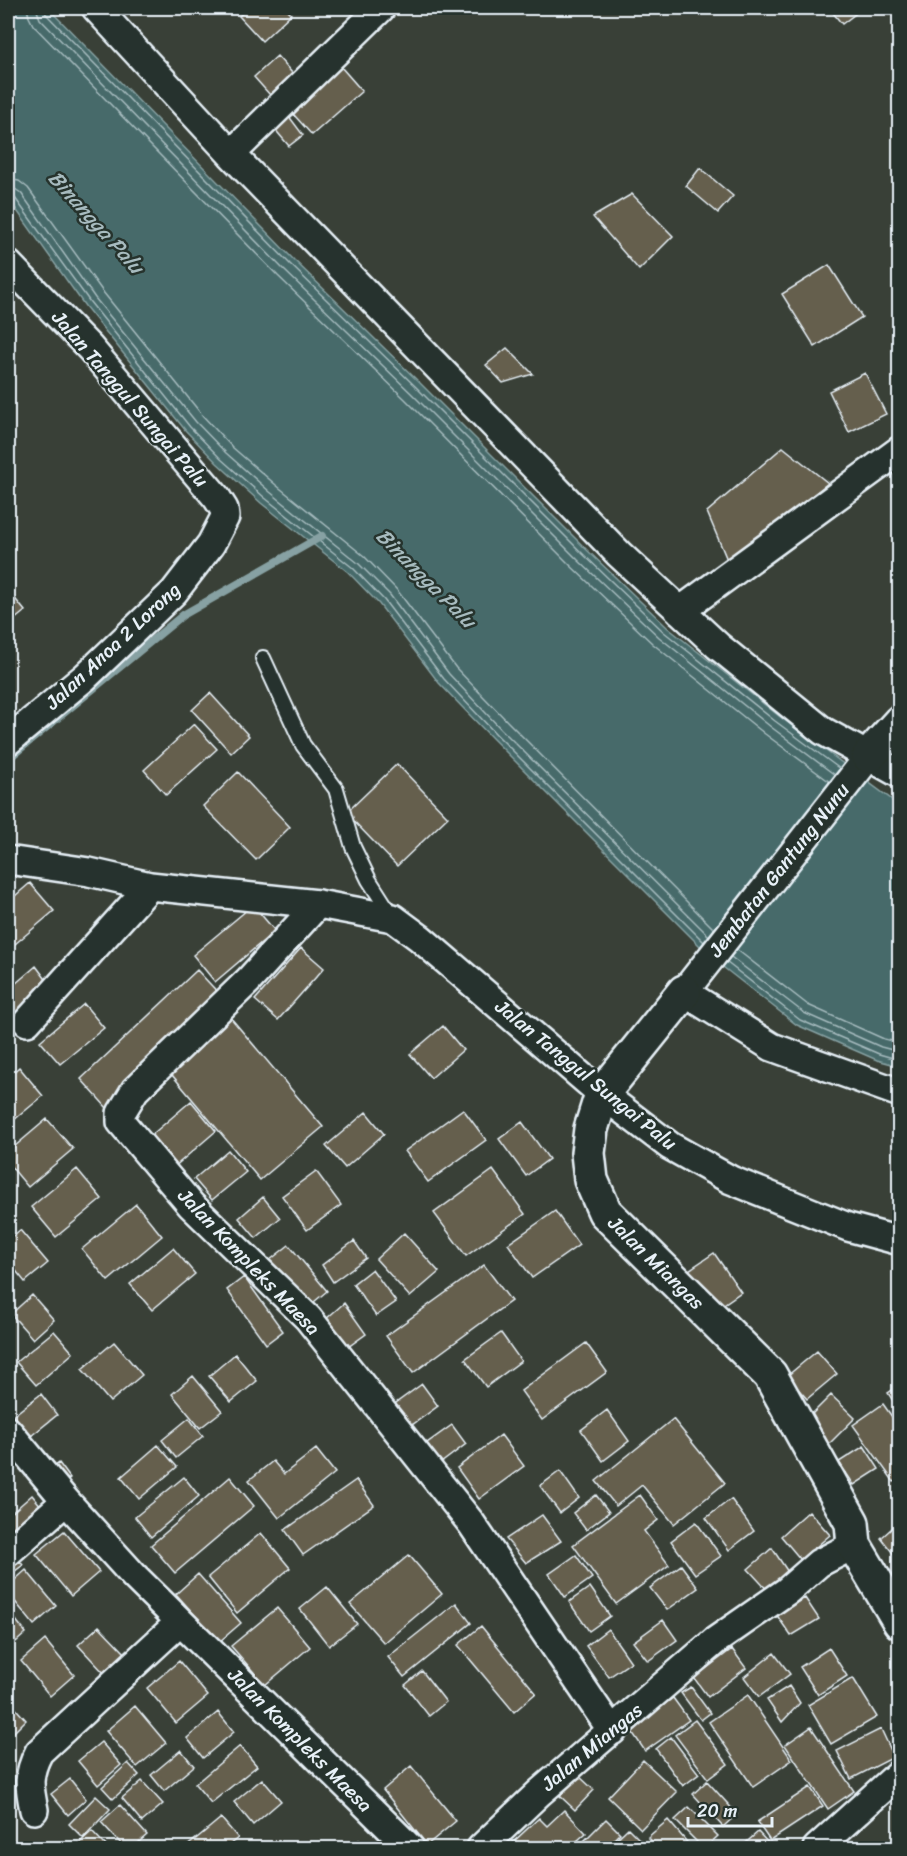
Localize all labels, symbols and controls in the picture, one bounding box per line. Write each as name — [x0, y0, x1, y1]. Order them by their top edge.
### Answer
water label: Binangga Palu — [38, 161, 155, 285]
street label: Jalan Tanggul Sungai Palu — [42, 301, 218, 496]
water label: Binangga Palu — [367, 519, 487, 639]
street label: Jalan Anoa 2 Lorong — [36, 573, 189, 719]
street label: Jembatan Gantung Nunu — [699, 775, 859, 966]
street label: Jalan Tanggul Sungai Palu — [486, 990, 685, 1160]
street label: Jalan Kompleks Maesa — [168, 1179, 329, 1344]
street label: Jalan Miangas — [599, 1207, 713, 1319]
street label: Jalan Kompleks Maesa — [218, 1658, 381, 1821]
street label: Jalan Miangas — [532, 1693, 651, 1801]
scale bar — [688, 1790, 772, 1828]
text: 20 m — [697, 1795, 737, 1827]

